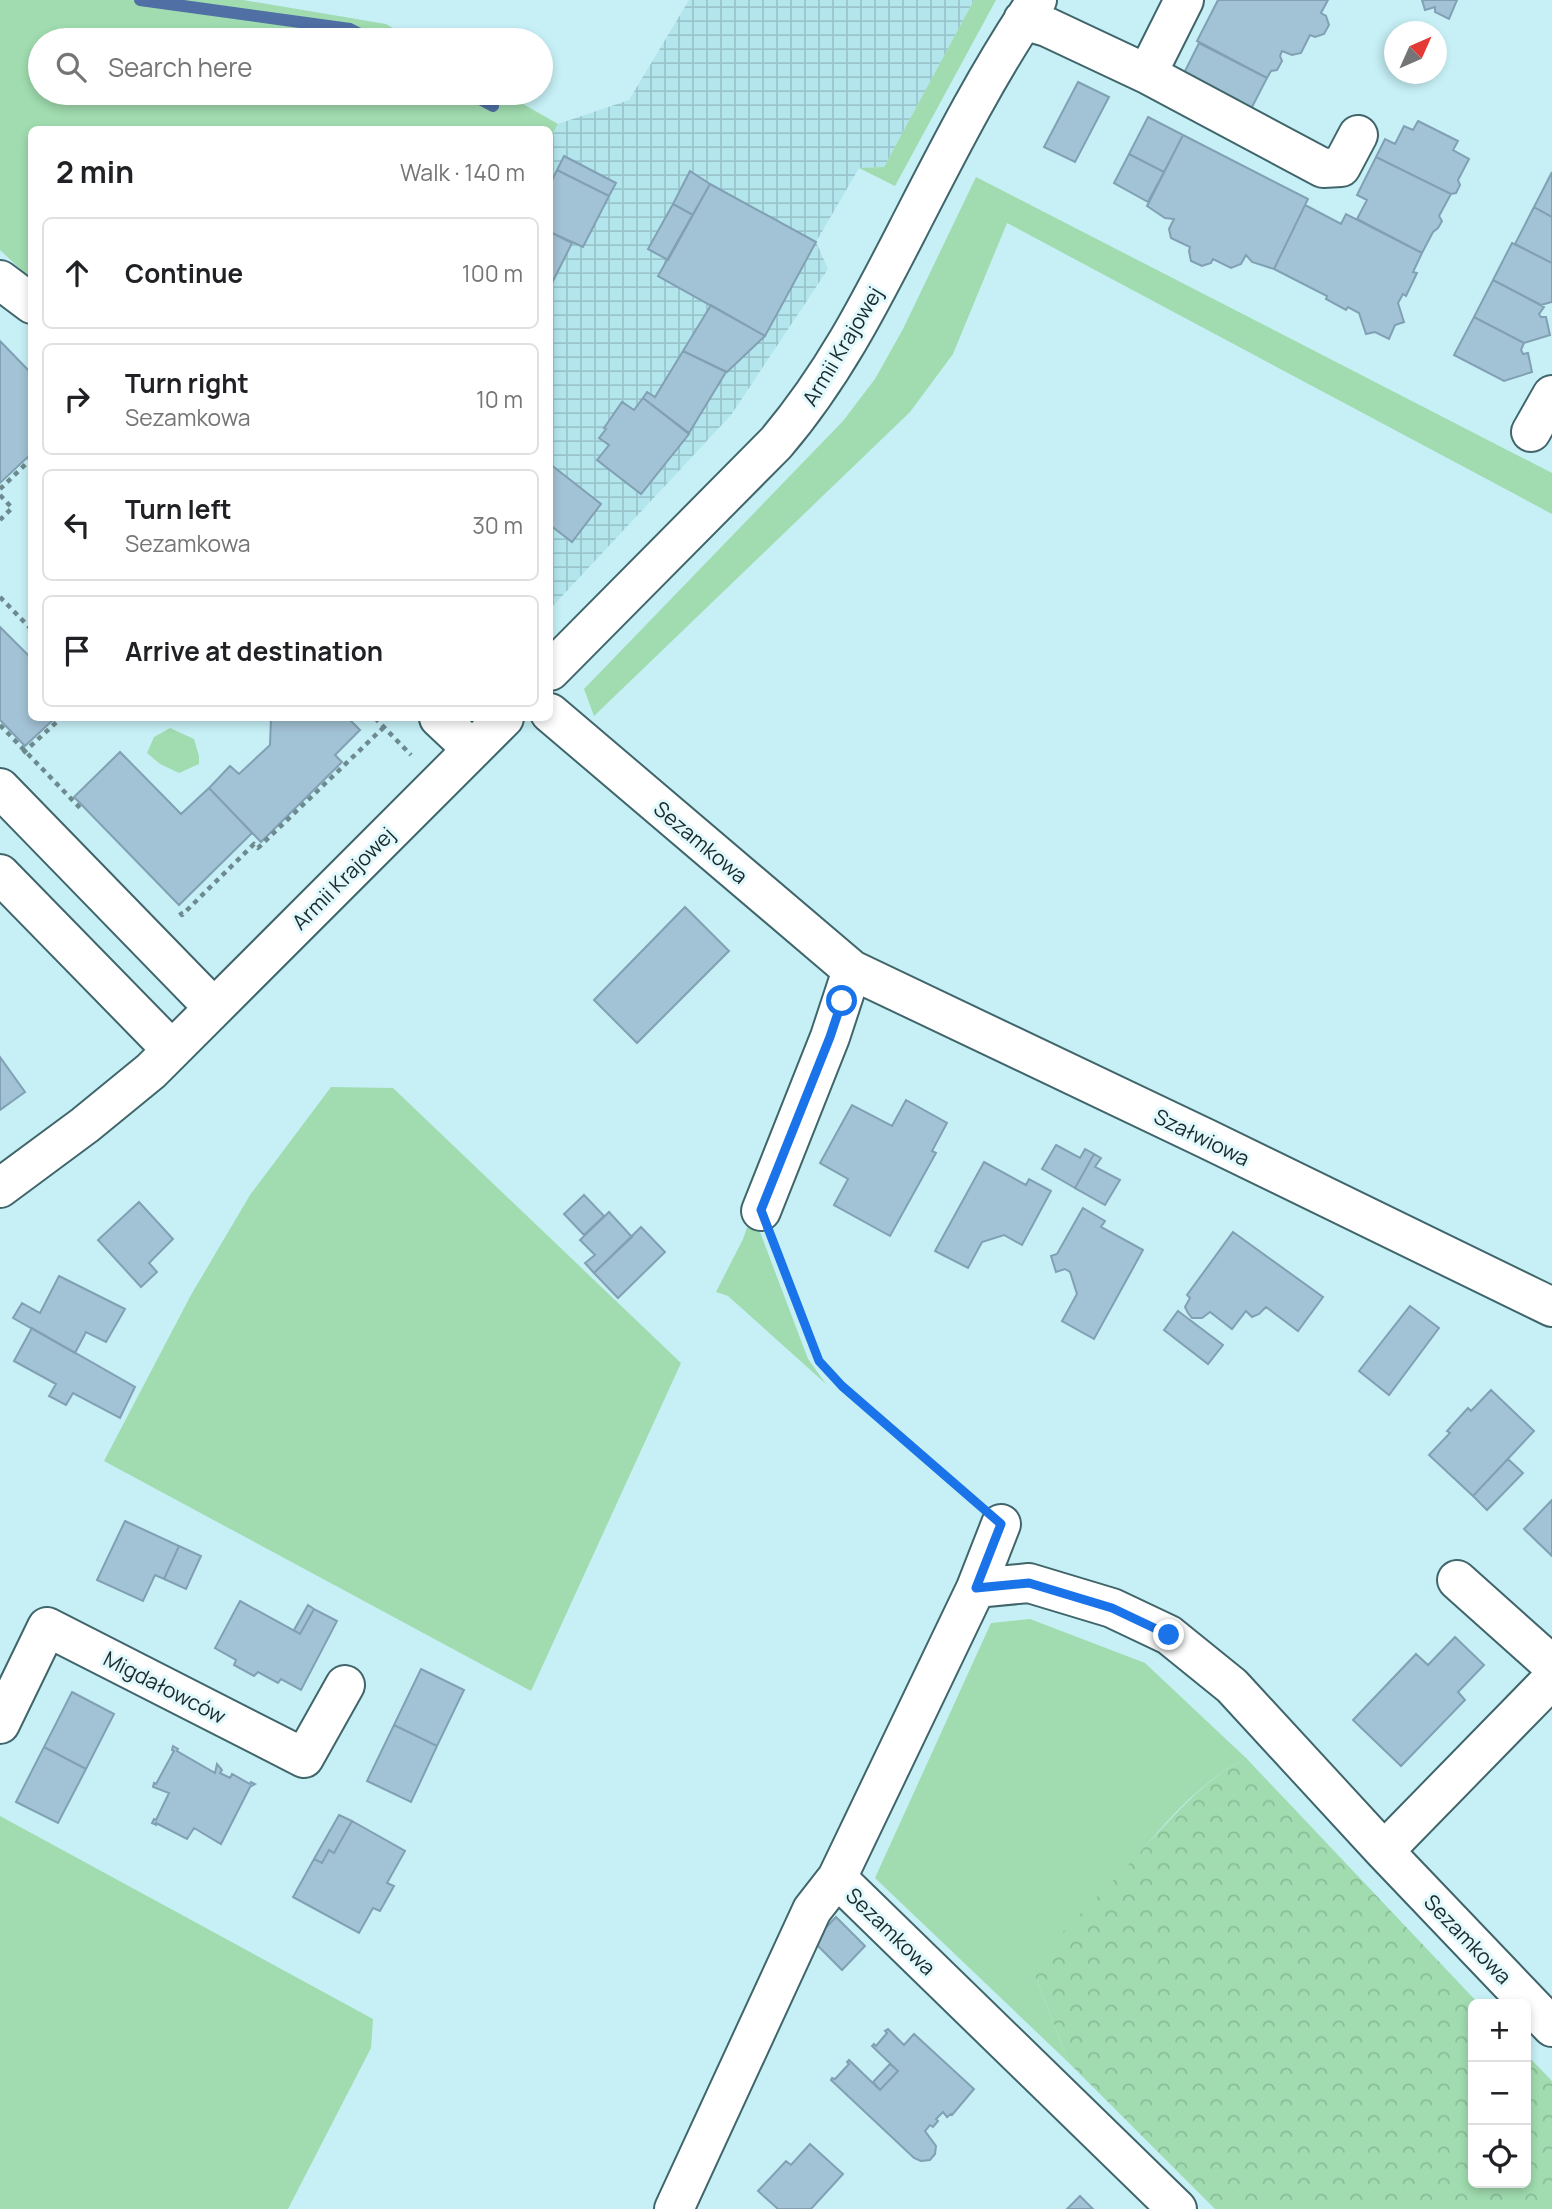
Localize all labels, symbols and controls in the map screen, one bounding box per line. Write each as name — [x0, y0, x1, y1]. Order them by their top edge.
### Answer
north arrow — [1384, 21, 1447, 84]
search box — [28, 28, 553, 105]
icon: search — [52, 48, 90, 86]
text: Search here — [108, 49, 253, 85]
text: 2 min — [56, 151, 134, 192]
text: Walk · 140 m — [400, 156, 525, 188]
icon: ahead — [58, 254, 96, 292]
text: Continue — [125, 255, 243, 291]
text: 100 m — [462, 257, 523, 289]
street label: Armii Krajowej — [795, 281, 889, 411]
text: Turn right — [125, 365, 249, 401]
icon: right — [58, 380, 96, 418]
text: 10 m — [476, 383, 523, 415]
text: Sezamkowa — [125, 401, 250, 433]
text: Turn left — [125, 491, 232, 527]
icon: left — [58, 506, 96, 544]
text: 30 m — [472, 509, 523, 541]
text: Sezamkowa — [125, 527, 250, 559]
icon: arrive — [58, 632, 96, 670]
text: Arrive at destination — [125, 633, 383, 669]
street label: Sezamkowa — [648, 794, 754, 890]
street label: Armii Krajowej — [286, 821, 400, 935]
route start — [826, 985, 857, 1016]
street label: Szałwiowa — [1150, 1102, 1254, 1172]
route end — [1153, 1619, 1184, 1650]
street label: Migdałowców — [99, 1644, 231, 1730]
street label: Sezamkowa — [840, 1881, 942, 1981]
street label: Sezamkowa — [1418, 1888, 1518, 1990]
map controls — [1468, 1999, 1531, 2188]
button: + — [1468, 1999, 1531, 2062]
button: − — [1468, 2062, 1531, 2125]
button: locate — [1468, 2125, 1531, 2188]

